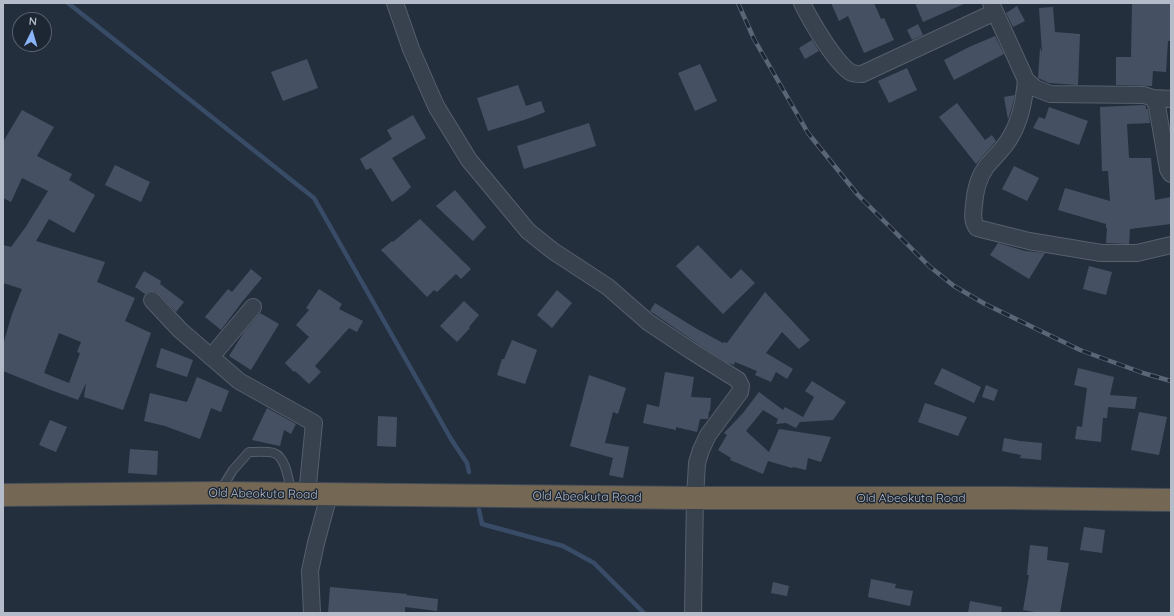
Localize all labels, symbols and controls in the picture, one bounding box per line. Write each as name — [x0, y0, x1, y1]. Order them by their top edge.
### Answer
north arrow — [12, 12, 52, 52]
text: N — [28, 14, 38, 28]
street label: Old Abeokuta Road — [208, 486, 318, 502]
street label: Old Abeokuta Road — [532, 489, 642, 505]
street label: Old Abeokuta Road — [856, 491, 966, 505]

